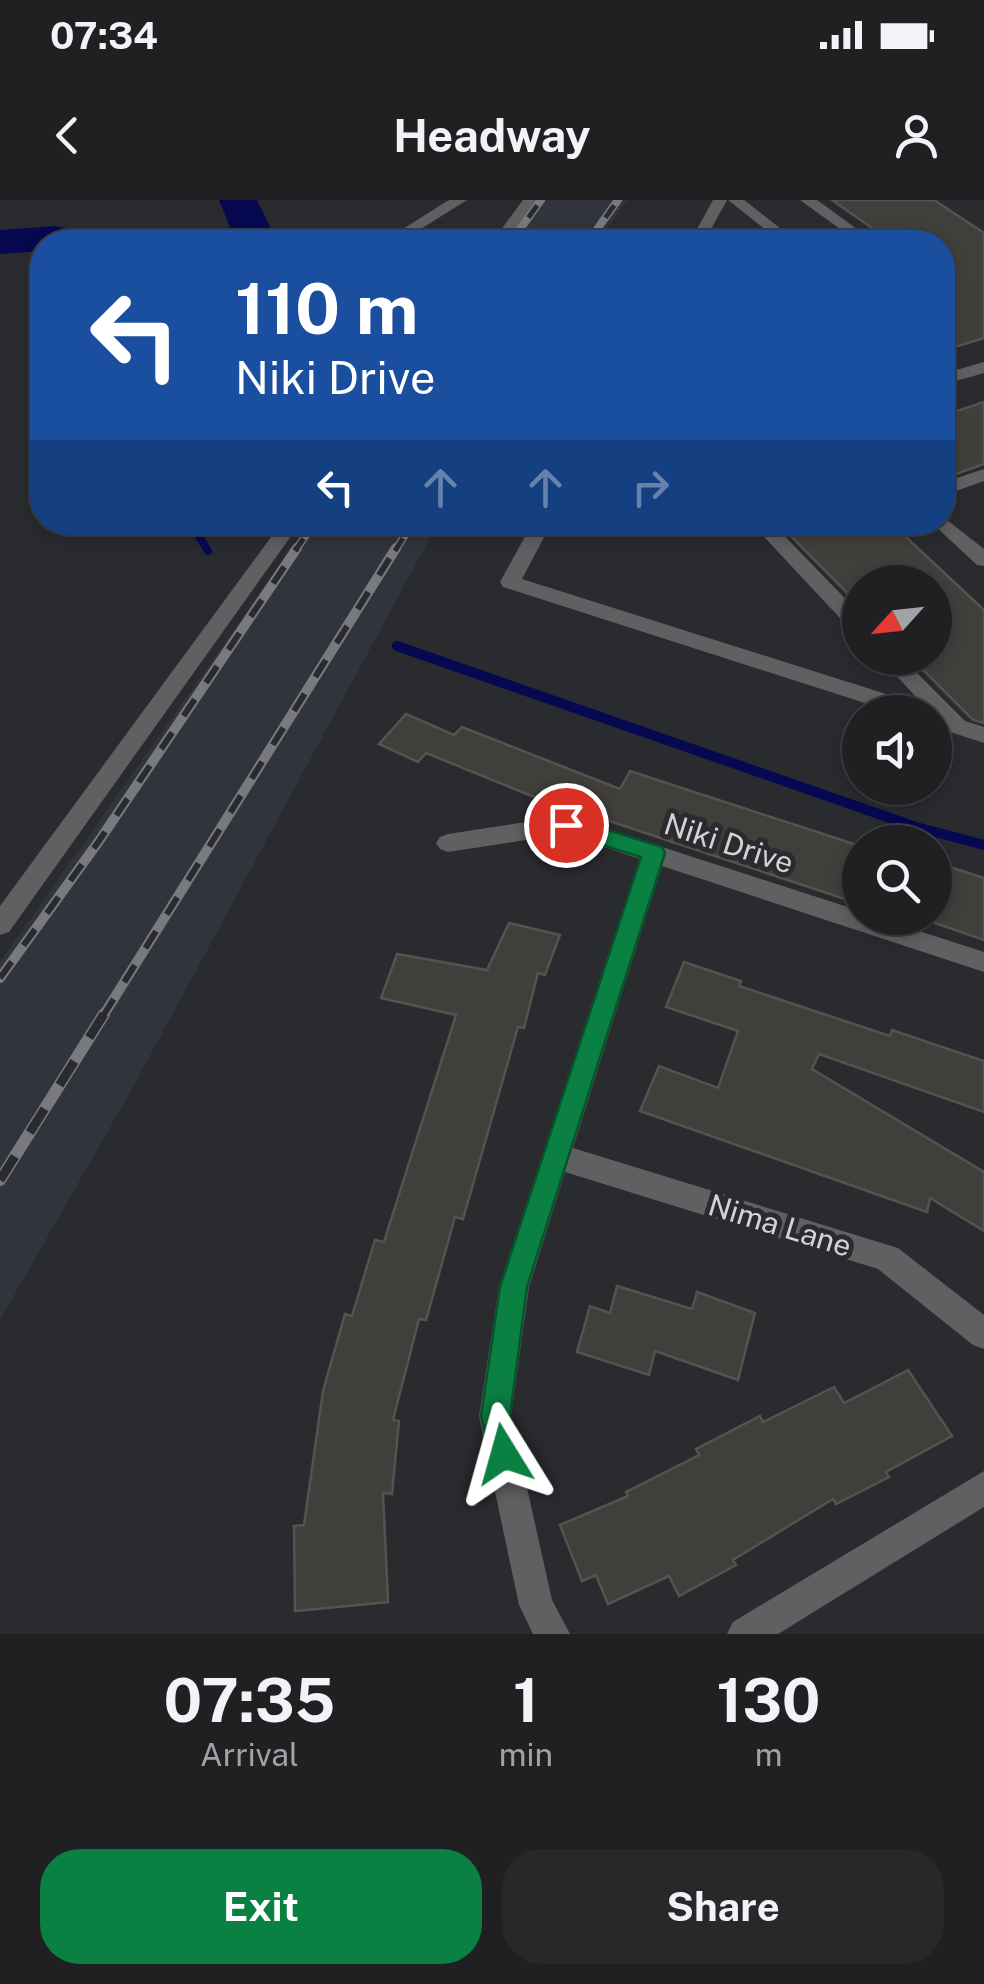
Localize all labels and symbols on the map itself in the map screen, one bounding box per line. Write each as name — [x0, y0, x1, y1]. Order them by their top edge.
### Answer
north arrow — [842, 565, 952, 675]
pin — [524, 783, 609, 868]
street label: Niki Drive — [660, 805, 798, 881]
street label: Nima Lane — [704, 1186, 856, 1264]
position arrow — [452, 1402, 556, 1506]

